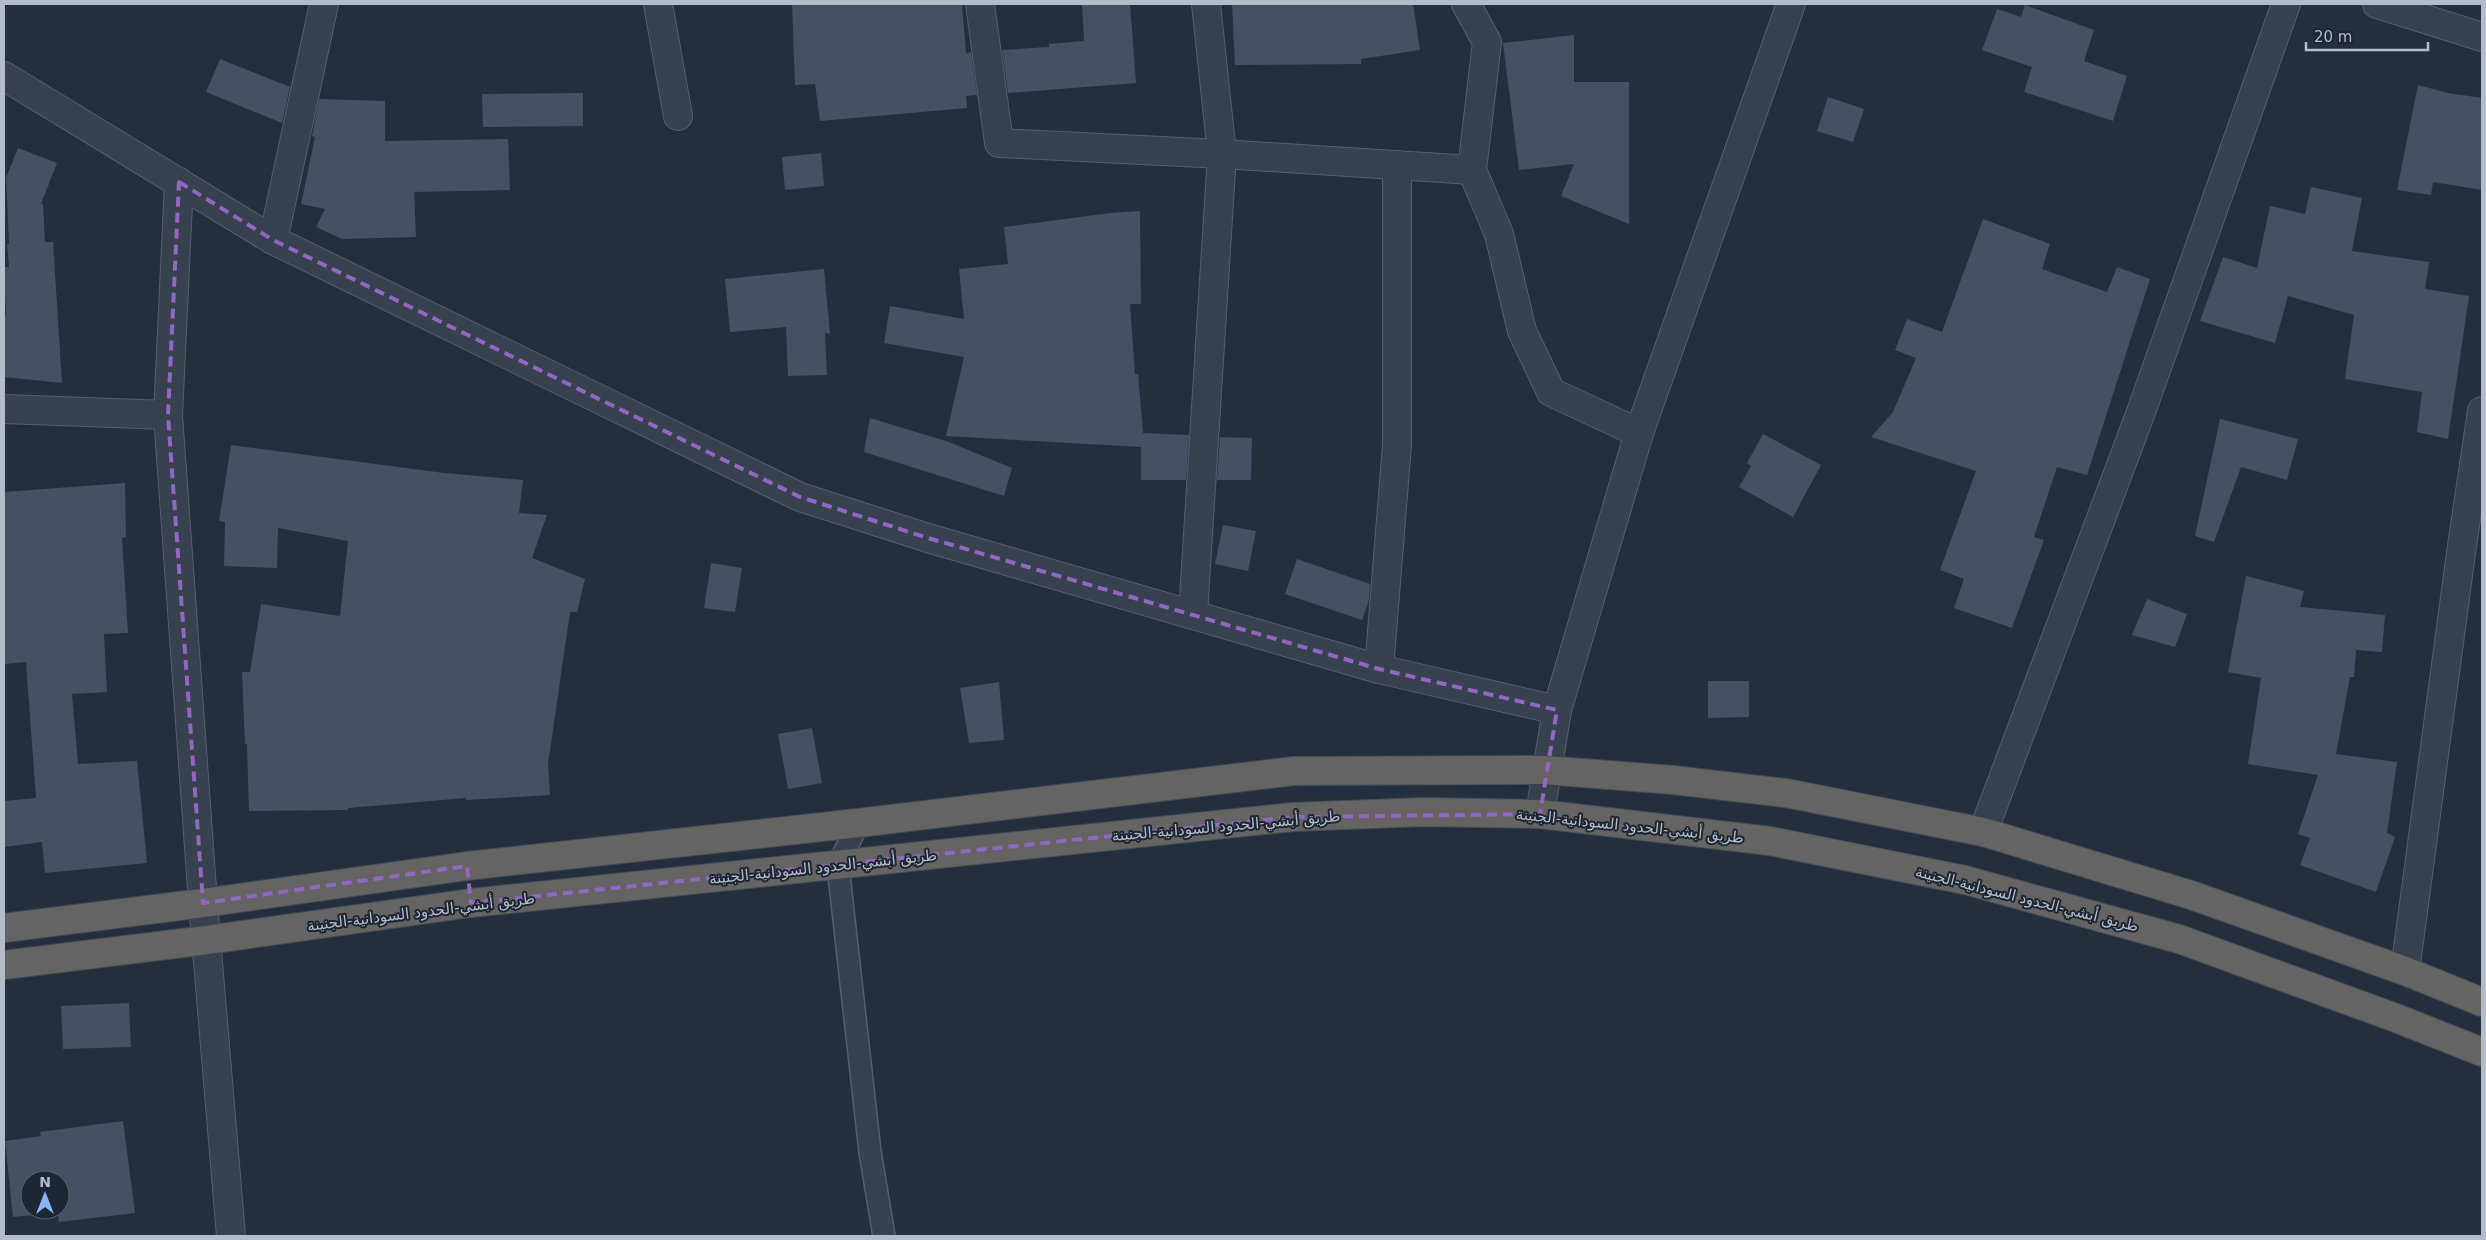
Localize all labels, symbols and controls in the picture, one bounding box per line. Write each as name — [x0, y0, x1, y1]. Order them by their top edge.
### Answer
scale bar — [2306, 20, 2428, 52]
text: 20 m — [2314, 28, 2352, 46]
street label: طريق أبشي-الحدود السودانية-الجنينة — [1515, 804, 1745, 848]
street label: طريق أبشي-الحدود السودانية-الجنينة — [1111, 806, 1341, 846]
street label: طريق أبشي-الحدود السودانية-الجنينة — [708, 845, 938, 889]
street label: طريق أبشي-الحدود السودانية-الجنينة — [1913, 862, 2141, 936]
street label: طريق أبشي-الحدود السودانية-الجنينة — [306, 888, 536, 936]
north arrow — [20, 1170, 70, 1220]
text: N — [39, 1174, 51, 1190]

